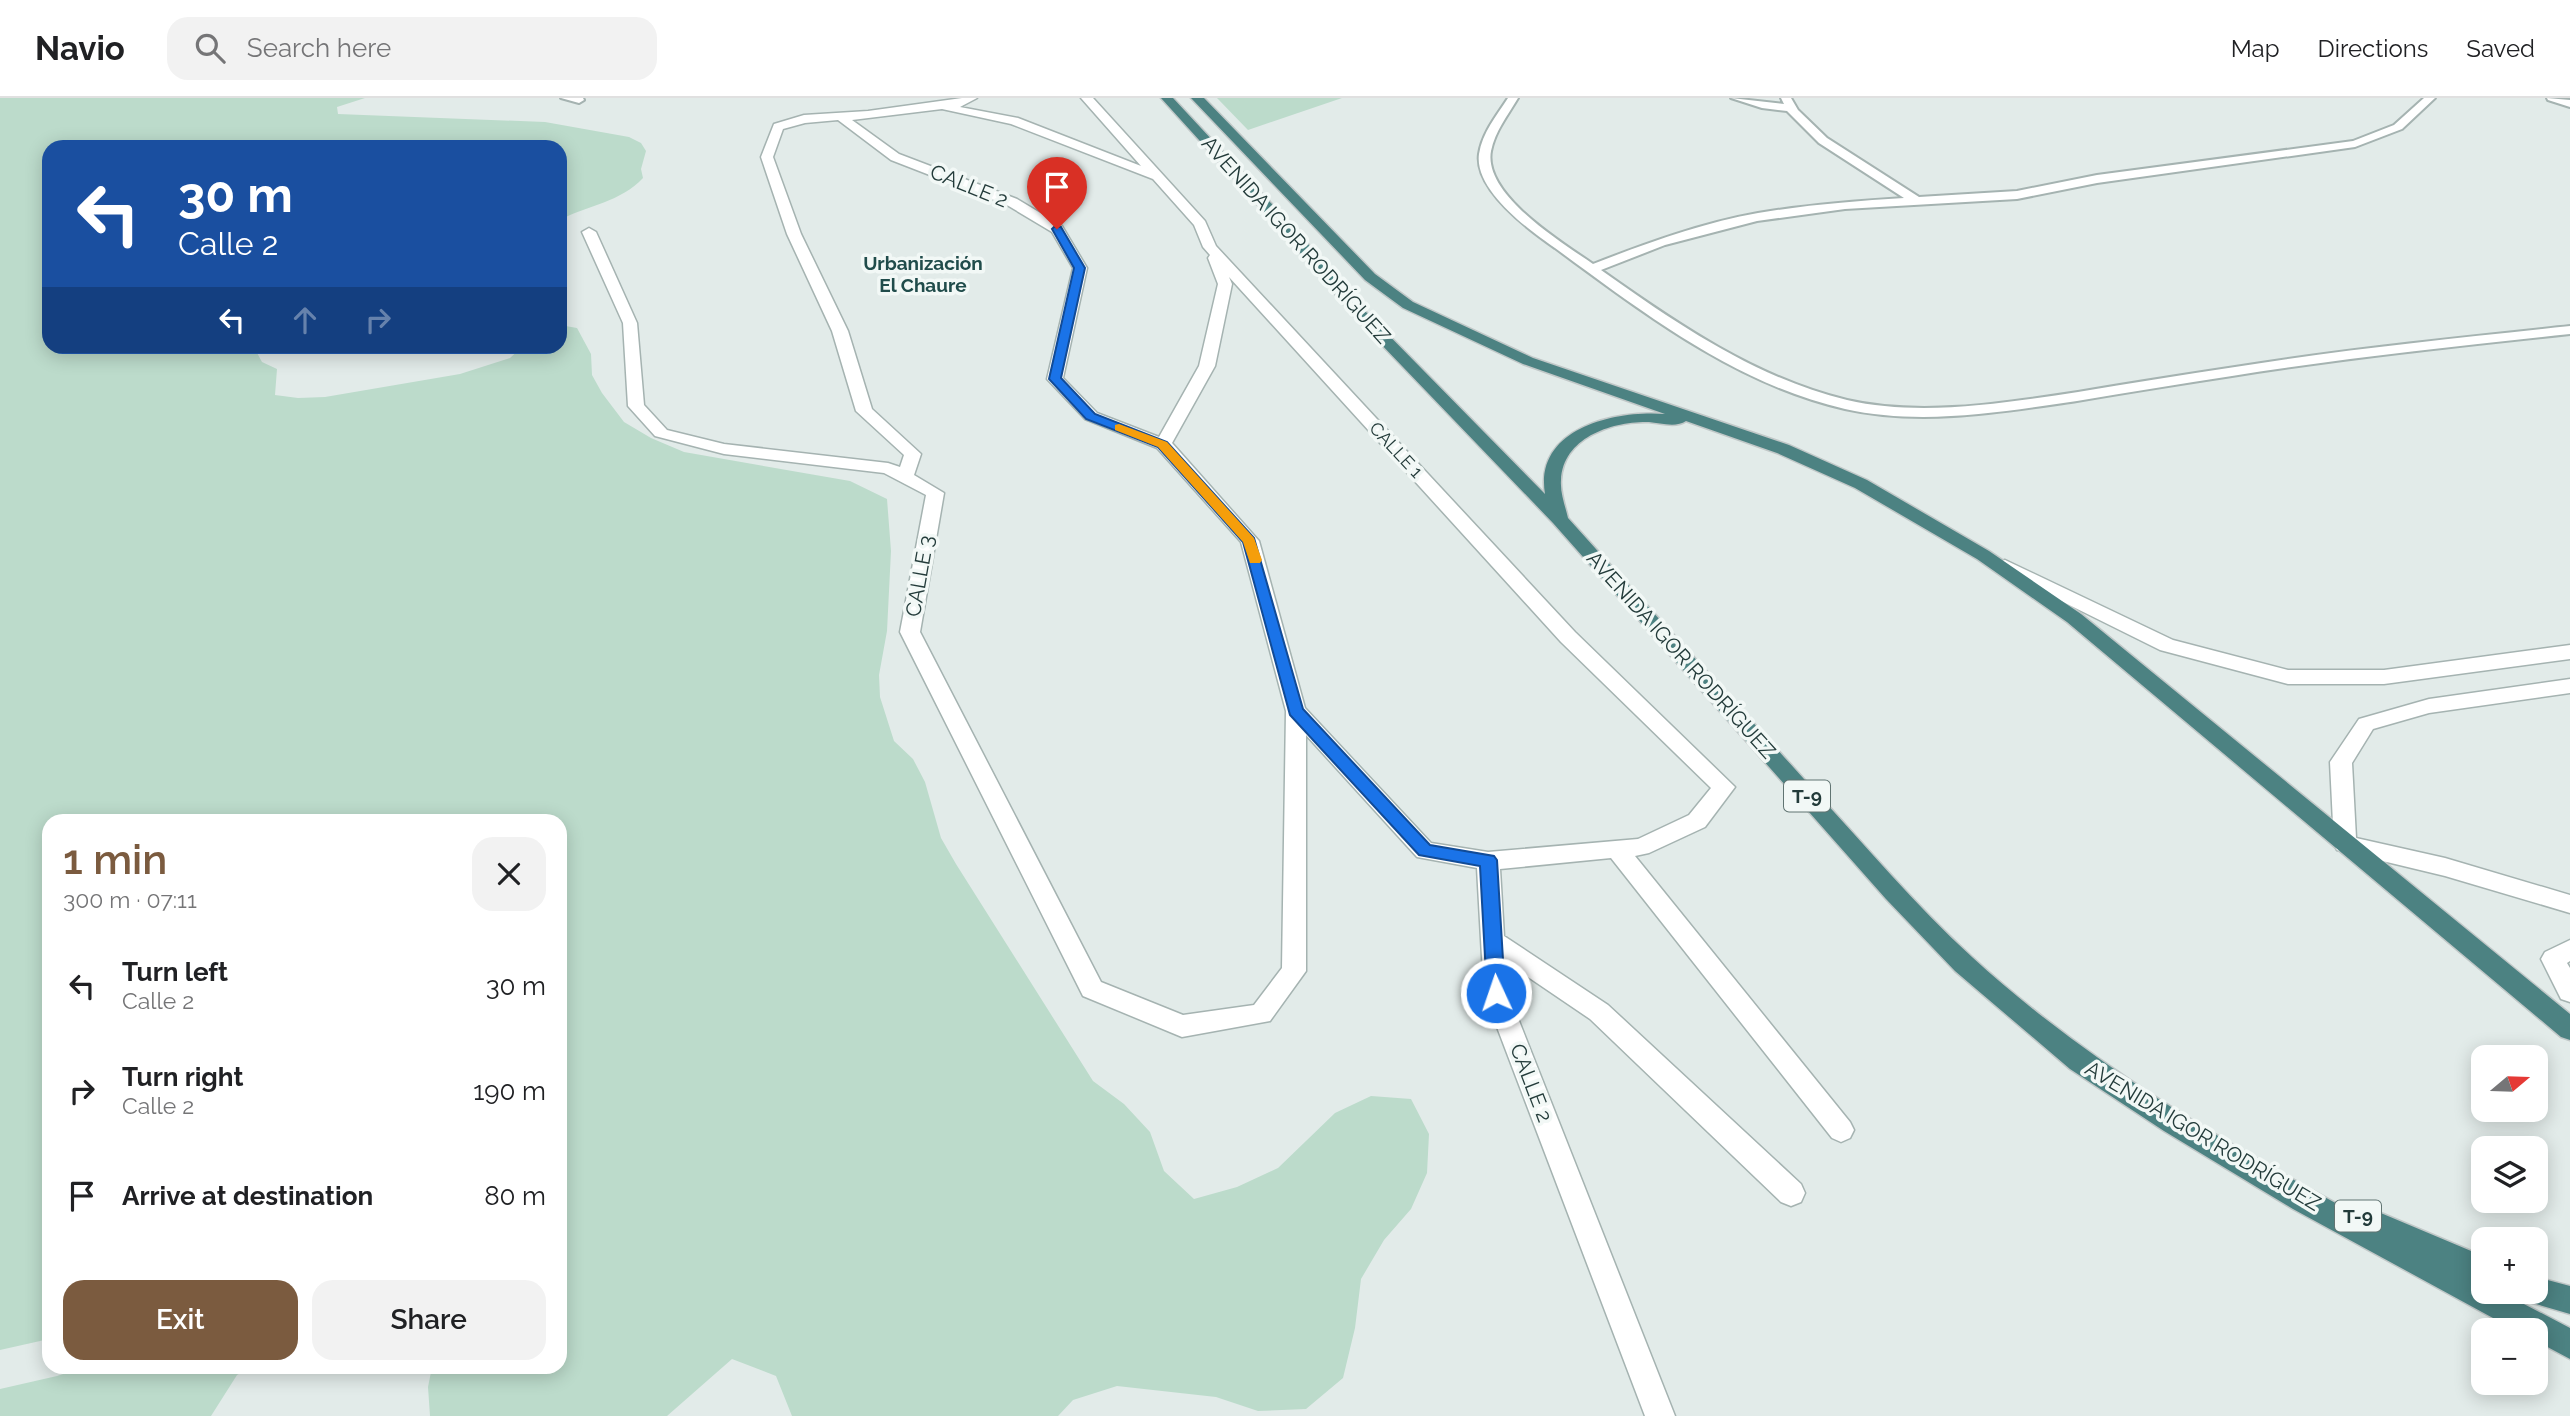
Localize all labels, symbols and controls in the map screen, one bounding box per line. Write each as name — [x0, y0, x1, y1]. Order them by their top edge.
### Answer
search box — [167, 17, 657, 80]
text: Navio — [35, 29, 125, 68]
icon: search — [191, 29, 229, 67]
text: Search here — [247, 33, 391, 63]
text: Map — [2231, 34, 2280, 63]
text: Directions — [2318, 34, 2428, 63]
text: Saved — [2466, 34, 2535, 63]
street label: AVENIDA IGOR RODRÍGUEZ — [1197, 131, 1396, 348]
pin — [1027, 157, 1087, 229]
street label: CALLE 2 — [927, 159, 1012, 212]
text: 30 m — [178, 166, 293, 223]
icon: left — [63, 168, 154, 259]
icon: arrive — [1038, 168, 1076, 206]
text: Calle 2 — [178, 225, 278, 262]
district label: Urbanización El Chaure — [863, 252, 983, 296]
icon: left — [213, 301, 251, 339]
icon: ahead — [286, 301, 324, 339]
icon: right — [359, 301, 397, 339]
street label: CALLE 1 — [1365, 417, 1428, 482]
street label: CALLE 3 — [900, 533, 939, 619]
street label: AVENIDA IGOR RODRÍGUEZ — [1582, 546, 1781, 763]
road number: T-9 — [1784, 780, 1830, 811]
text: 1 min — [63, 835, 167, 884]
button: close — [472, 837, 546, 911]
text: 300 m · 07:11 — [63, 886, 197, 913]
position arrow — [1459, 956, 1533, 1030]
text: Turn left — [122, 957, 228, 987]
icon: left — [63, 967, 101, 1005]
text: 30 m — [486, 971, 546, 1001]
text: Calle 2 — [122, 987, 194, 1014]
street label: CALLE 2 — [1505, 1040, 1558, 1126]
north arrow — [2471, 1045, 2548, 1122]
map controls — [2471, 1045, 2548, 1395]
street label: AVENIDA IGOR RODRÍGUEZ — [2081, 1055, 2326, 1216]
text: Turn right — [122, 1062, 243, 1092]
icon: right — [63, 1072, 101, 1110]
text: 190 m — [473, 1076, 546, 1106]
text: Calle 2 — [122, 1092, 194, 1119]
button: layers — [2471, 1136, 2548, 1213]
icon: arrive — [63, 1177, 101, 1215]
text: Arrive at destination — [122, 1181, 373, 1211]
text: 80 m — [484, 1181, 546, 1211]
road number: T-9 — [2335, 1200, 2381, 1232]
button: + — [2471, 1227, 2548, 1304]
button: Exit — [63, 1280, 298, 1360]
button: Share — [312, 1280, 546, 1360]
button: − — [2471, 1318, 2548, 1395]

